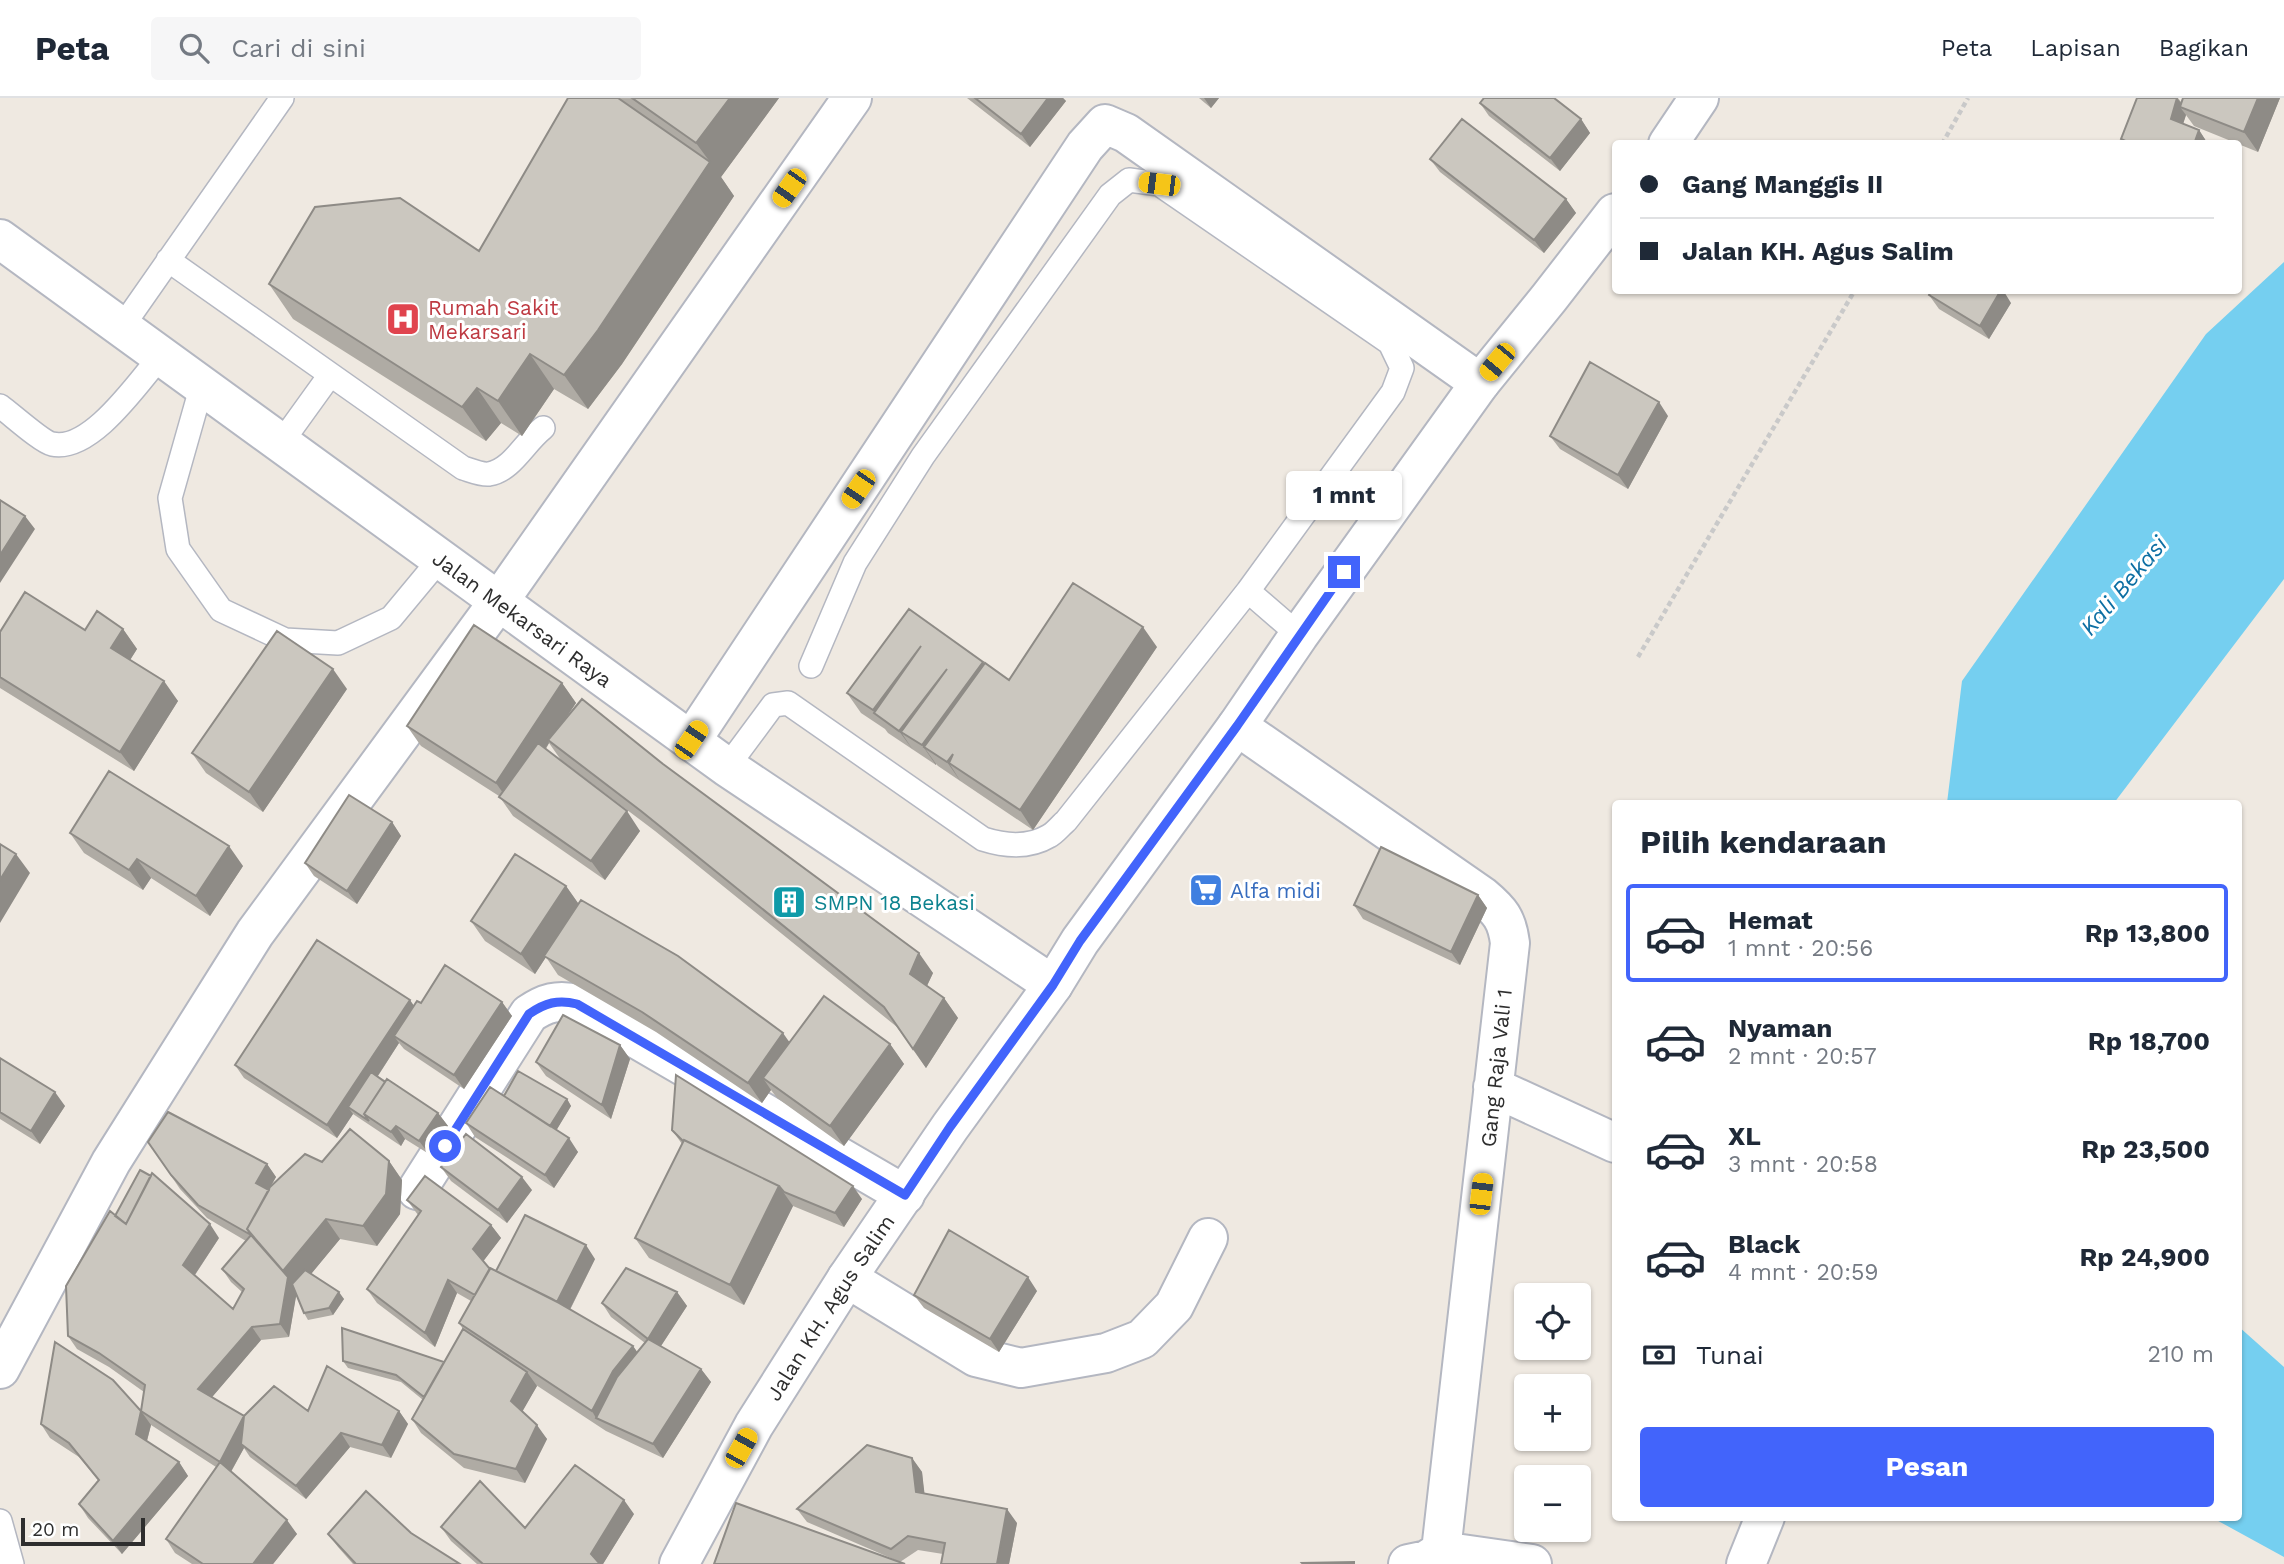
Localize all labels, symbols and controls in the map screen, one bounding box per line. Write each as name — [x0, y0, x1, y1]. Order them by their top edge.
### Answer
search box — [151, 17, 641, 80]
text: Peta — [35, 29, 109, 68]
icon: search — [175, 29, 213, 67]
text: Cari di sini — [231, 33, 366, 63]
text: Peta — [1941, 34, 1992, 62]
text: Lapisan — [2030, 34, 2121, 62]
text: Bagikan — [2159, 34, 2249, 62]
car — [769, 165, 810, 211]
text: Gang Manggis II — [1682, 169, 1883, 199]
car — [1137, 171, 1182, 197]
text: Jalan KH. Agus Salim — [1682, 236, 1954, 266]
place label: Rumah Sakit Mekarsari — [428, 295, 558, 344]
hospital icon: Rumah Sakit Mekarsari — [384, 300, 422, 338]
car — [1476, 339, 1519, 385]
car — [838, 466, 879, 512]
callout: 1 mnt — [1286, 470, 1402, 519]
text: 1 mnt — [1313, 482, 1375, 509]
water label: Kali Bekasi — [2075, 530, 2174, 641]
street label: Jalan Mekarsari Raya — [428, 545, 617, 692]
route end — [1328, 556, 1360, 588]
car — [671, 717, 712, 763]
text: Pilih kendaraan — [1640, 823, 1887, 861]
supermarket icon: Alfa midi — [1187, 871, 1225, 909]
place label: Alfa midi — [1230, 878, 1321, 903]
building icon: SMPN 18 Bekasi — [770, 883, 808, 921]
place label: SMPN 18 Bekasi — [814, 890, 975, 915]
icon: car — [1644, 902, 1707, 965]
text: Hemat — [1728, 905, 1813, 935]
text: Rp 13,800 — [2085, 918, 2210, 948]
text: 1 mnt · 20:56 — [1728, 935, 1873, 962]
street label: Gang Raja Vali 1 — [1475, 988, 1517, 1148]
icon: car — [1644, 1010, 1707, 1073]
text: Nyaman — [1728, 1013, 1832, 1043]
text: Rp 18,700 — [2088, 1026, 2210, 1056]
text: 2 mnt · 20:57 — [1728, 1043, 1877, 1070]
icon: car — [1644, 1118, 1707, 1181]
text: XL — [1728, 1121, 1761, 1151]
route start — [429, 1130, 461, 1162]
text: Rp 23,500 — [2081, 1134, 2210, 1164]
text: 3 mnt · 20:58 — [1728, 1151, 1878, 1178]
car — [1469, 1172, 1494, 1216]
street label: Jalan KH. Agus Salim — [760, 1210, 899, 1405]
icon: car — [1644, 1226, 1707, 1289]
text: Black — [1728, 1229, 1800, 1259]
text: Rp 24,900 — [2079, 1242, 2210, 1272]
text: 4 mnt · 20:59 — [1728, 1259, 1879, 1286]
map controls — [1514, 1283, 1591, 1542]
button: locate — [1514, 1283, 1591, 1360]
icon: cash — [1640, 1336, 1678, 1374]
text: Tunai — [1696, 1340, 1764, 1370]
text: 210 m — [2148, 1341, 2214, 1368]
button: + — [1514, 1374, 1591, 1451]
car — [722, 1425, 761, 1471]
button: Pesan — [1640, 1427, 2214, 1507]
button: − — [1514, 1465, 1591, 1542]
scale bar — [21, 1515, 145, 1547]
text: 20 m — [32, 1518, 79, 1541]

